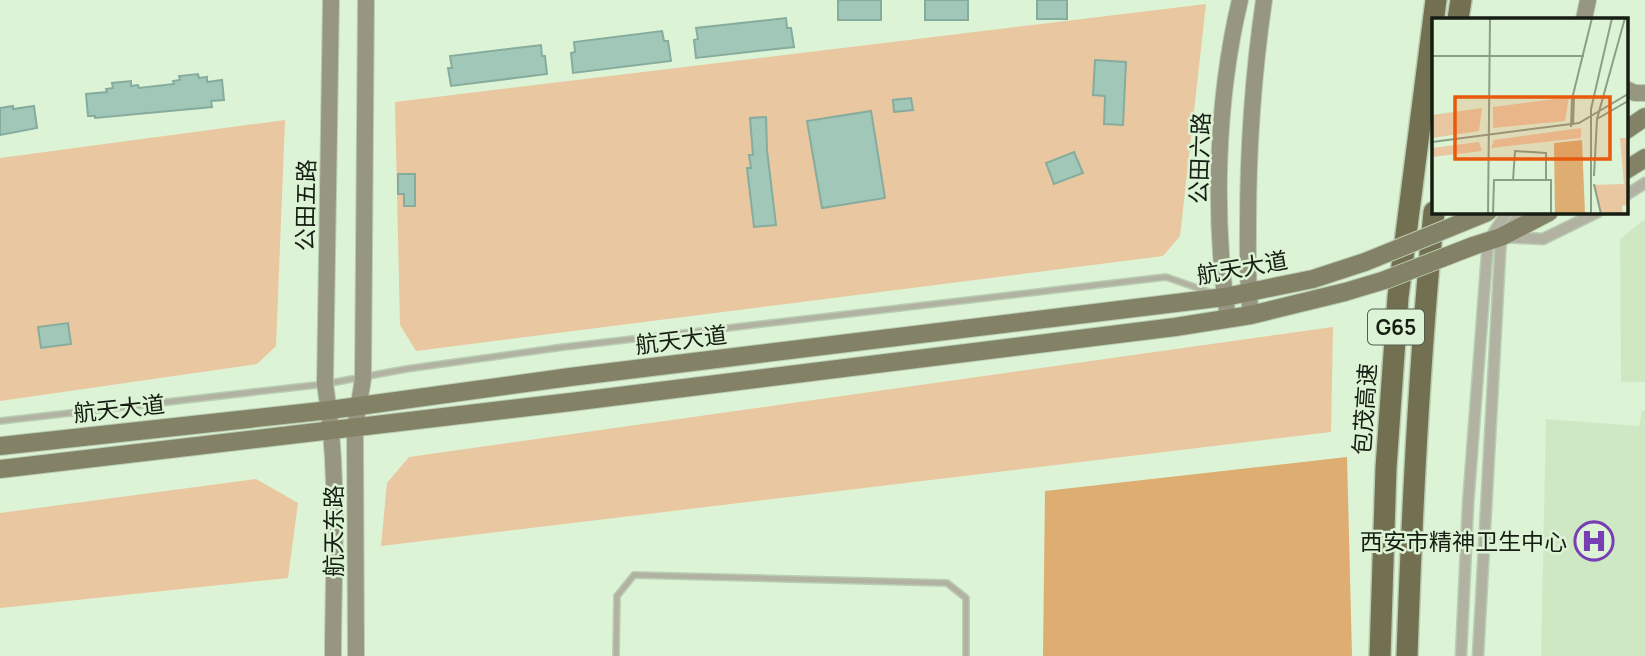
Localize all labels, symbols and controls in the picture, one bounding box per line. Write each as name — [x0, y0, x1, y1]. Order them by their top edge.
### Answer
inset map — [1432, 18, 1628, 214]
street label: 公田六路 — [1181, 111, 1217, 205]
street label: 公田五路 — [288, 159, 322, 251]
street label: 航天大道 — [1194, 243, 1290, 291]
road number: G65 — [1368, 310, 1424, 344]
street label: 航天大道 — [633, 318, 729, 360]
street label: 包茂高速 — [1345, 362, 1383, 456]
street label: 航天大道 — [72, 387, 166, 429]
street label: 航天东路 — [317, 485, 349, 577]
hospital icon: 西安市精神卫生中心 — [1573, 520, 1615, 562]
place label: 西安市精神卫生中心 — [1360, 525, 1567, 557]

